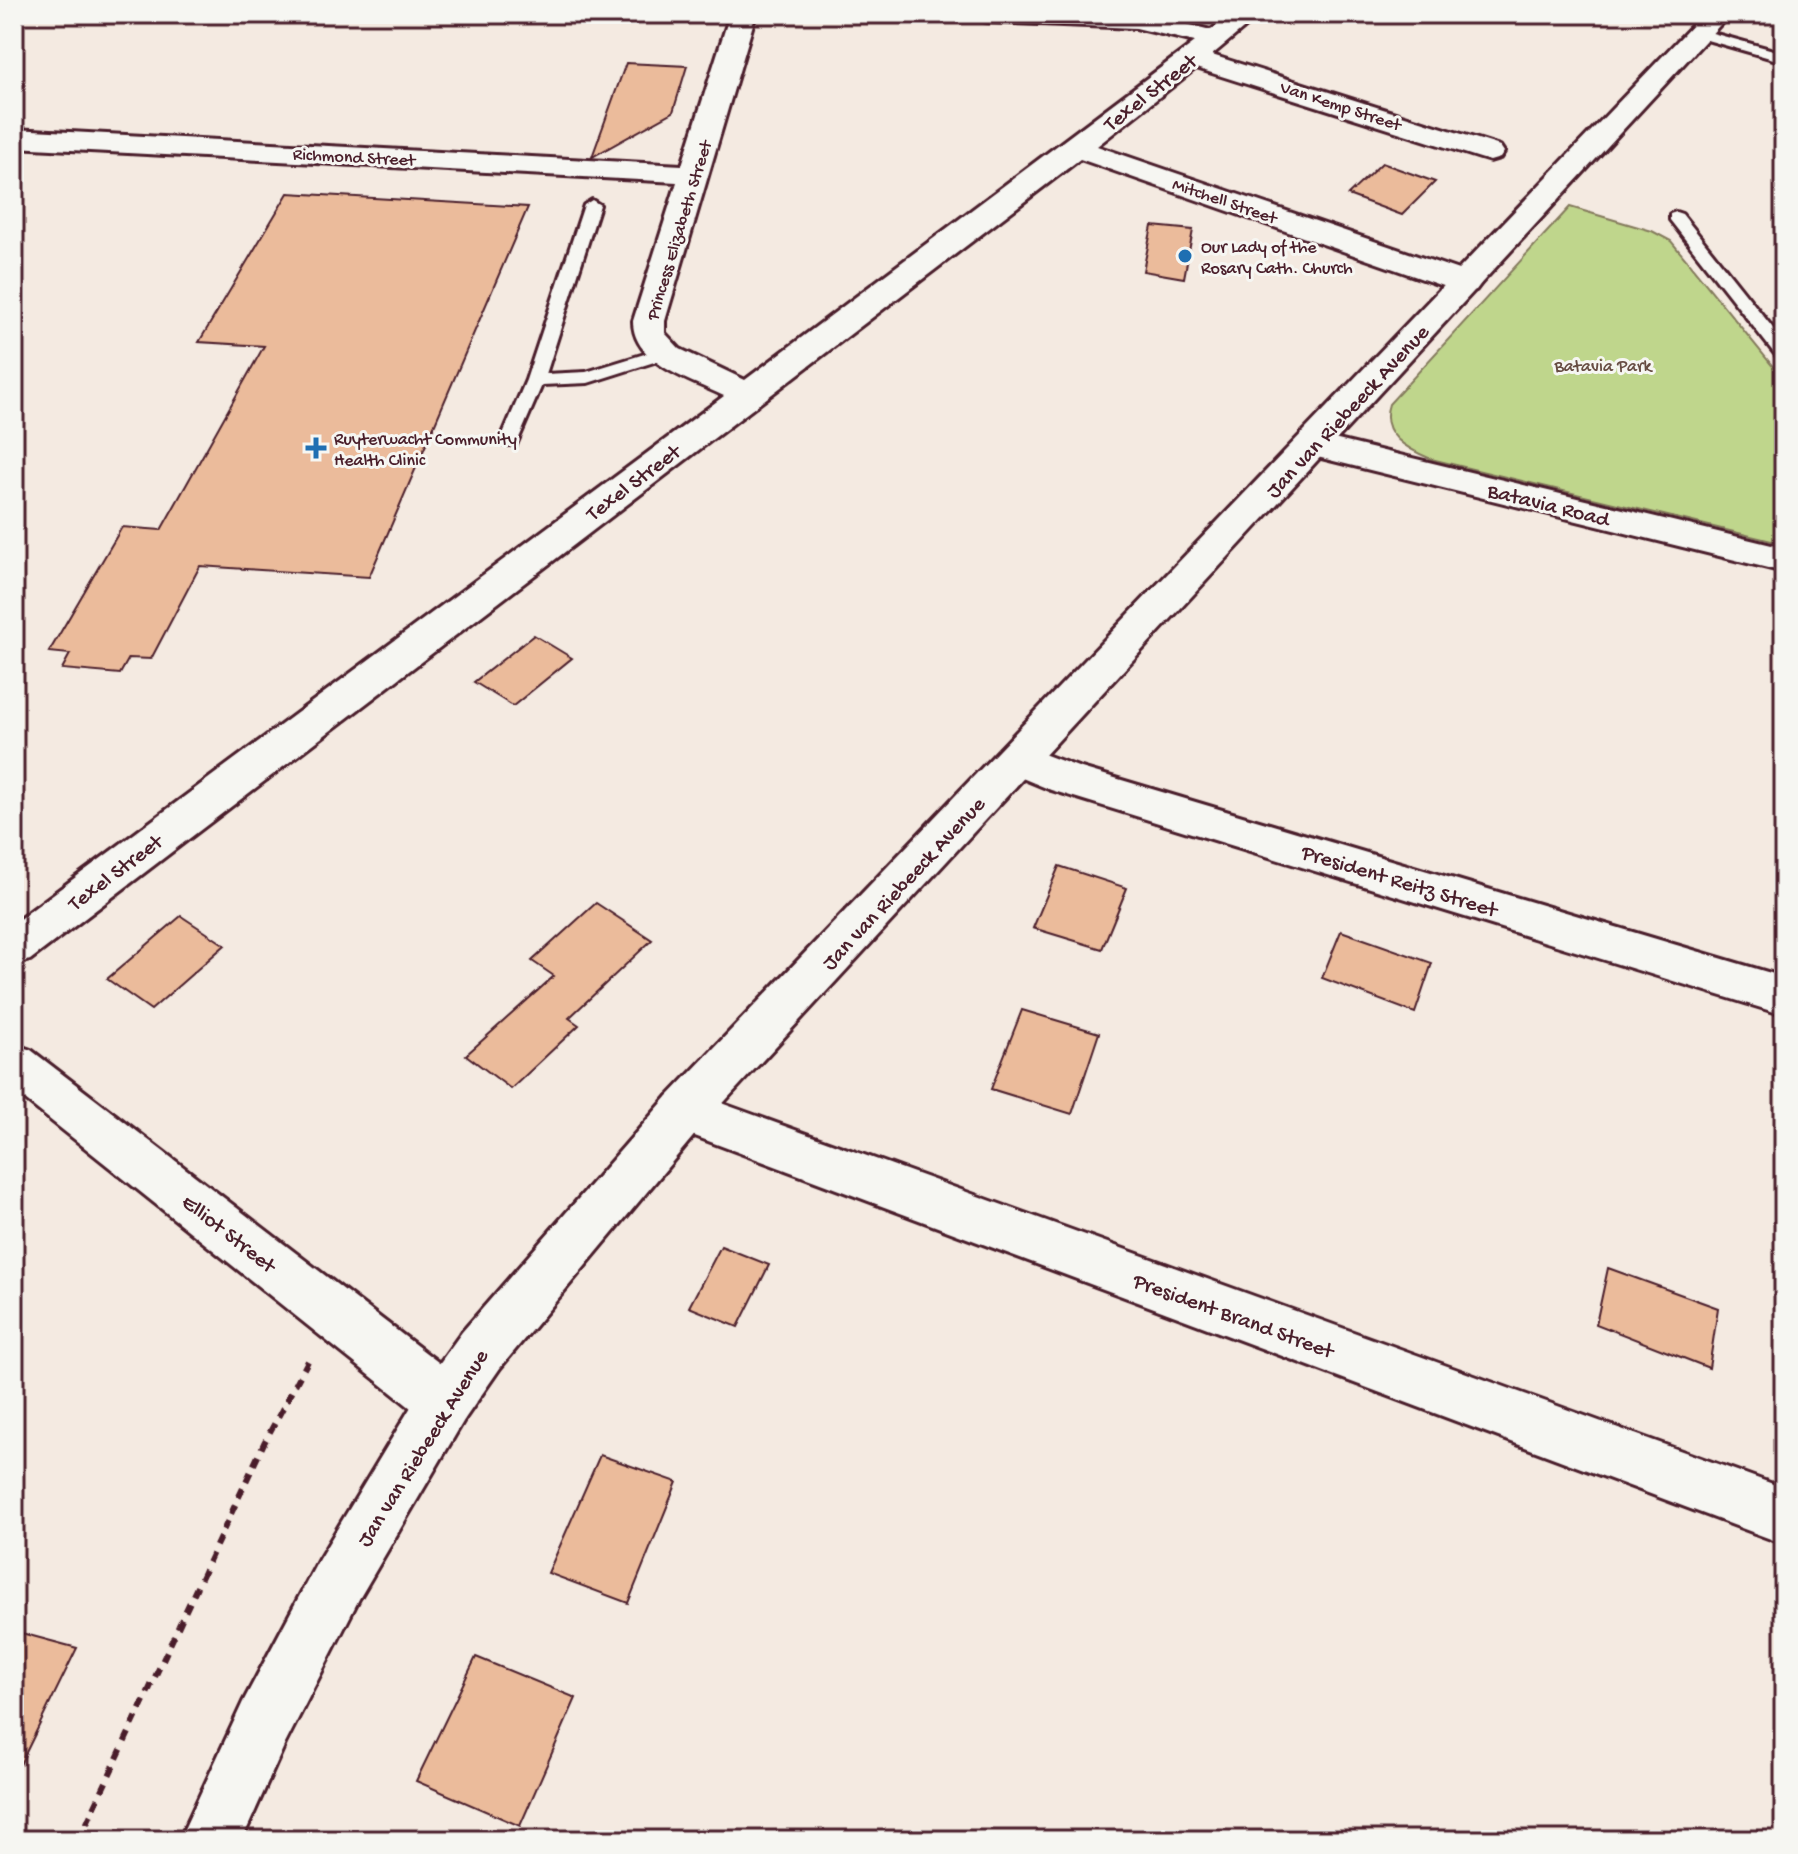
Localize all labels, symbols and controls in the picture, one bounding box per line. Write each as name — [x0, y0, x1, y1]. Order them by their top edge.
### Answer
street label: Texel Street — [1098, 48, 1205, 140]
street label: Van Kemp Street — [1276, 78, 1405, 137]
street label: Princess Elizabeth Street — [643, 137, 718, 324]
street label: Richmond Street — [292, 145, 417, 172]
street label: Mitchell Street — [1169, 175, 1281, 231]
place label: Our Lady of the Rosary Cath. Church — [1201, 238, 1353, 280]
marker: Our Lady of the Rosary Cath. Church — [1176, 247, 1194, 265]
street label: Jan van Riebeeck Avenue — [1262, 320, 1437, 505]
park label: Batavia Park — [1554, 357, 1653, 378]
place label: Ruyterwacht Community Health Clinic — [334, 430, 517, 472]
marker: Ruyterwacht Community Health Clinic — [305, 437, 327, 459]
street label: Texel Street — [580, 439, 688, 529]
street label: Batavia Road — [1483, 479, 1614, 535]
street label: Jan van Riebeeck Avenue — [818, 792, 993, 977]
street label: Texel Street — [62, 829, 170, 919]
street label: President Reitz Street — [1297, 840, 1502, 926]
street label: Elliot Street — [175, 1190, 281, 1281]
street label: President Brand Street — [1128, 1269, 1338, 1367]
street label: Jan van Riebeeck Avenue — [353, 1345, 496, 1553]

